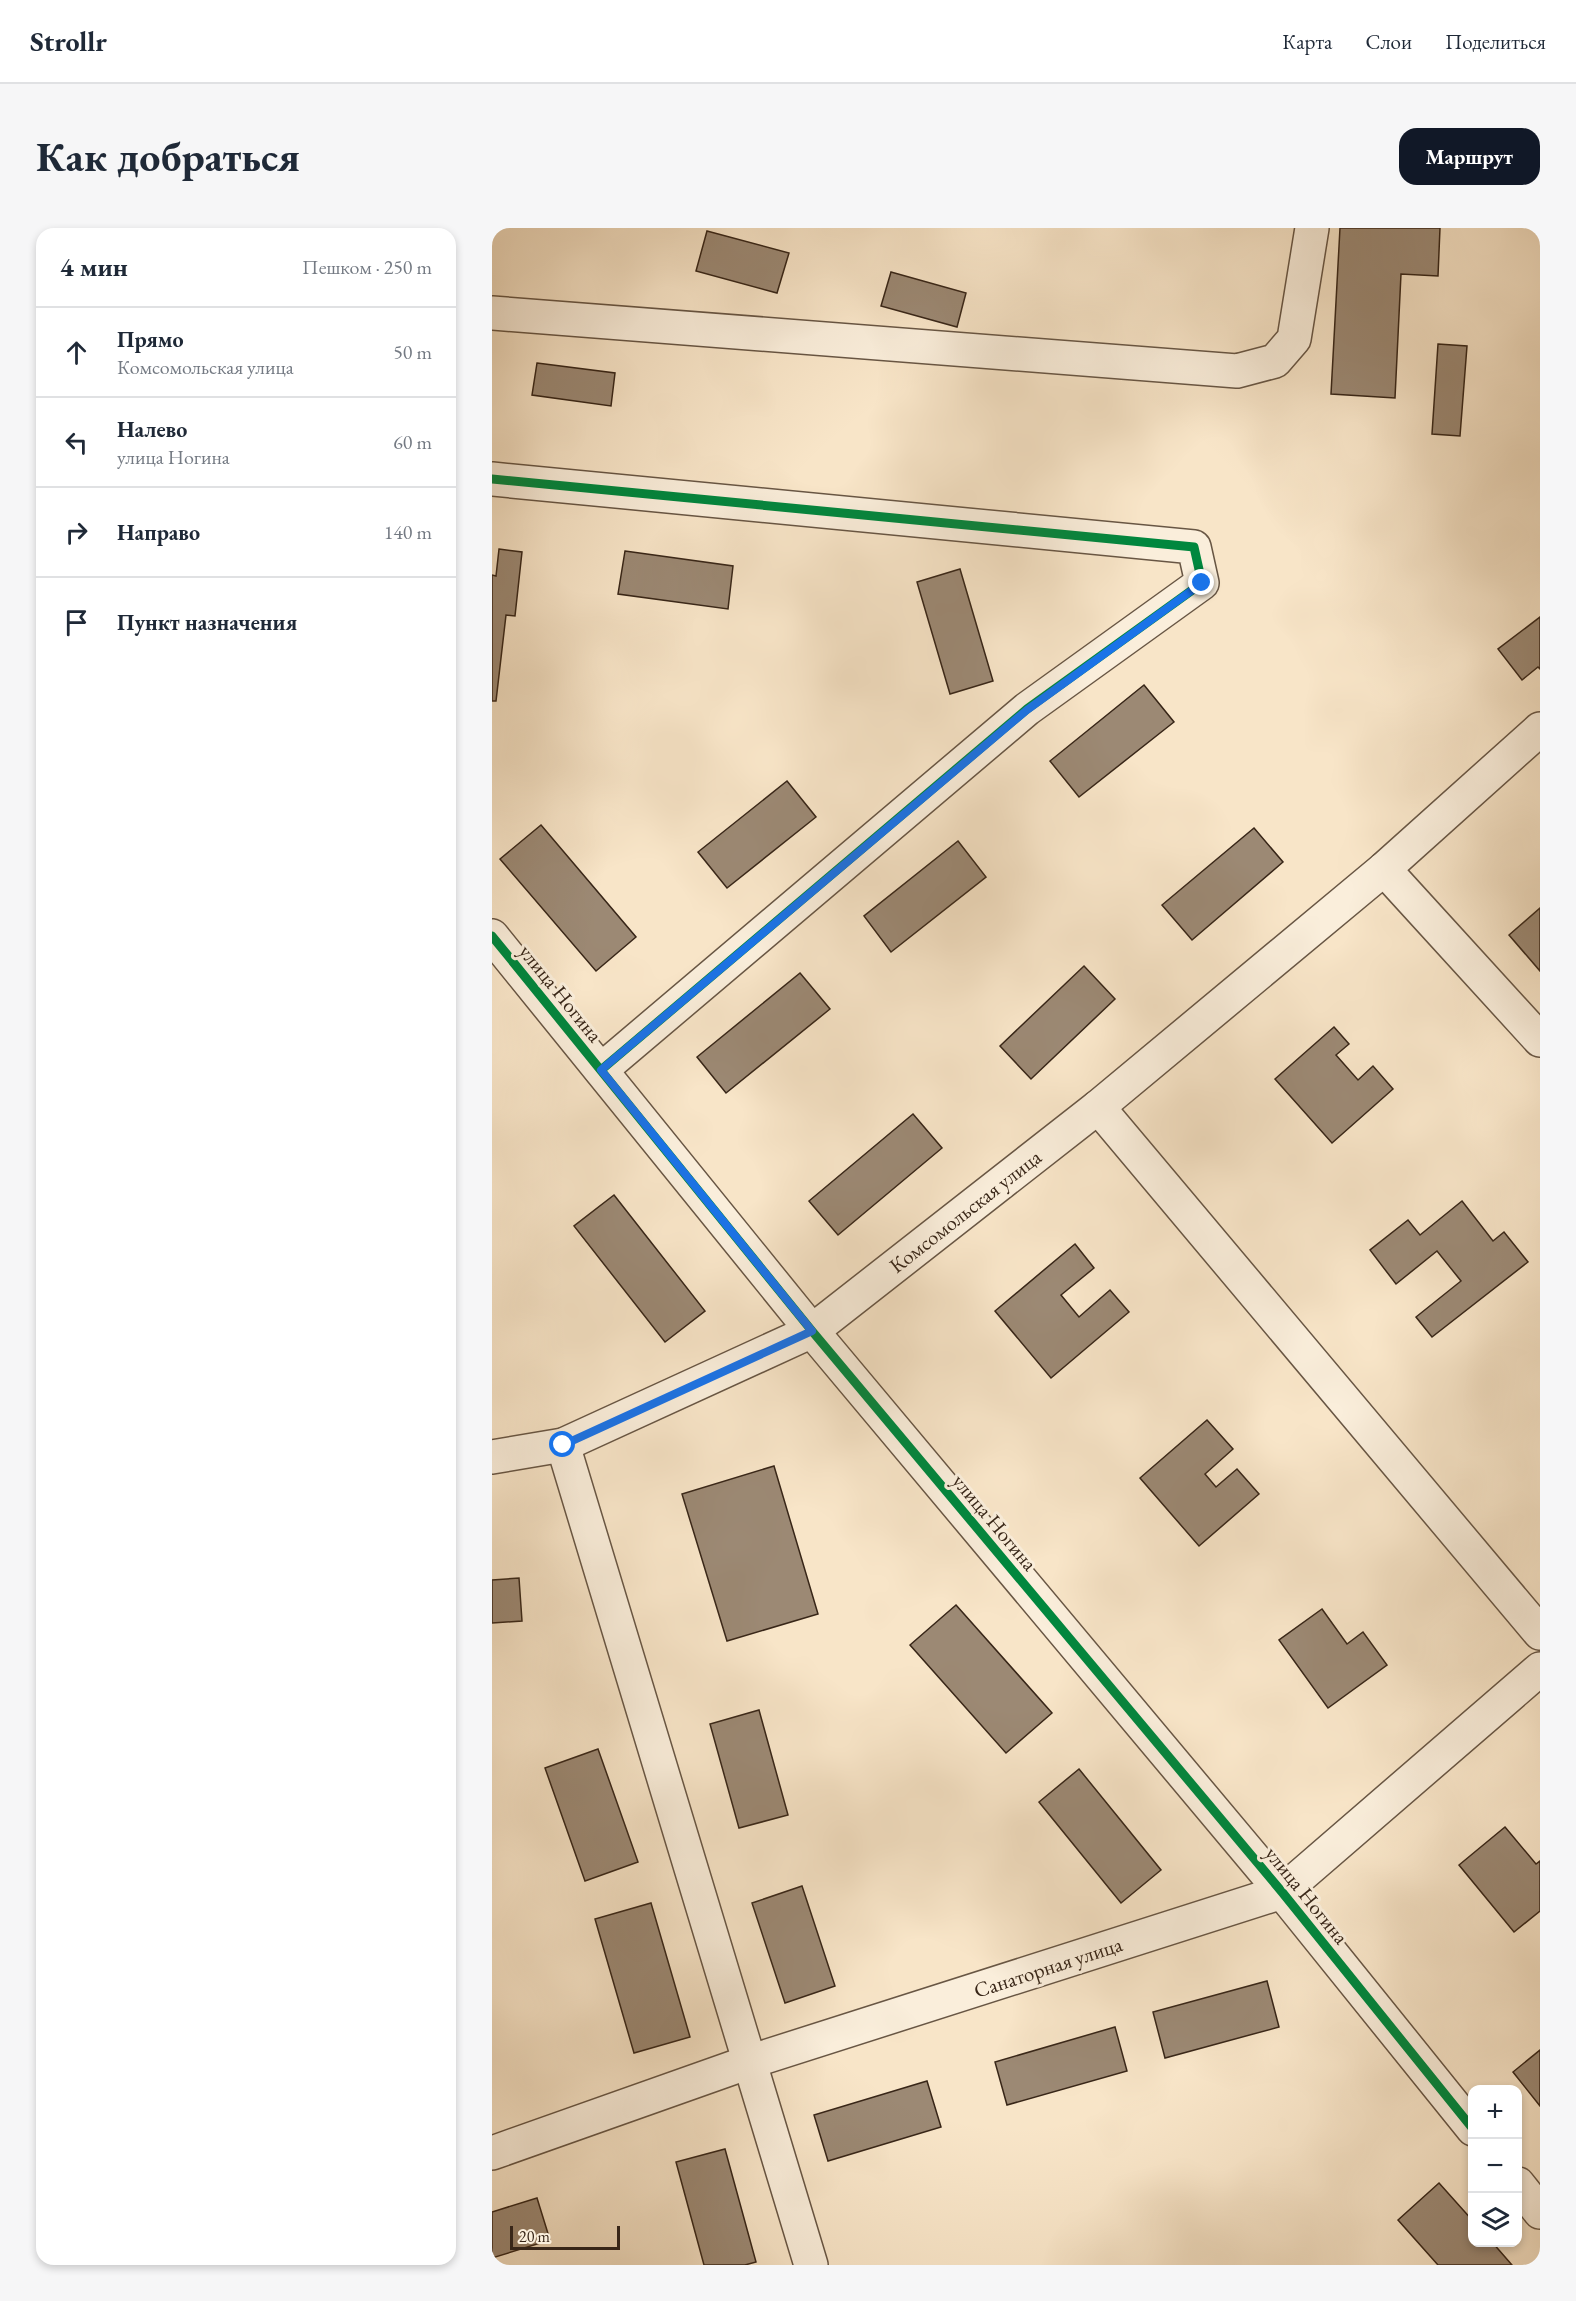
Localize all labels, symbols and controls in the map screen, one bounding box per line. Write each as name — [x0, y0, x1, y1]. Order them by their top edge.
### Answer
text: Strollr — [30, 23, 107, 59]
text: Карта — [1282, 28, 1332, 55]
text: Слои — [1365, 28, 1412, 55]
text: Поделиться — [1445, 28, 1546, 55]
button: Маршрут — [1399, 128, 1540, 185]
text: Как добраться — [36, 129, 300, 184]
text: 4 мин — [60, 250, 128, 284]
text: Пешком · 250 m — [302, 254, 432, 280]
text: Прямо — [117, 325, 184, 354]
icon: ahead — [60, 336, 93, 369]
text: 50 m — [393, 339, 432, 365]
text: Комсомольская улица — [117, 354, 294, 380]
text: Налево — [117, 415, 187, 444]
icon: left — [60, 426, 93, 459]
text: 60 m — [393, 429, 432, 455]
text: улица Ногина — [117, 444, 230, 470]
icon: right — [60, 516, 93, 549]
text: Направо — [117, 518, 200, 547]
text: 140 m — [384, 519, 432, 545]
route end — [1188, 569, 1214, 595]
icon: arrive — [60, 606, 93, 639]
text: Пункт назначения — [117, 608, 297, 637]
street label: улица Ногина — [513, 938, 609, 1048]
street label: Комсомольская улица — [884, 1143, 1047, 1279]
route start — [549, 1431, 575, 1457]
street label: улица Ногина — [947, 1468, 1044, 1577]
street label: улица Ногина — [1259, 1840, 1355, 1950]
street label: Санаторная улица — [970, 1930, 1126, 2004]
map controls — [1468, 2085, 1522, 2247]
button: + — [1468, 2085, 1522, 2139]
button: − — [1468, 2139, 1522, 2193]
button: layers — [1468, 2193, 1522, 2247]
scale bar — [510, 2223, 620, 2250]
text: 20 m — [519, 2226, 550, 2247]

